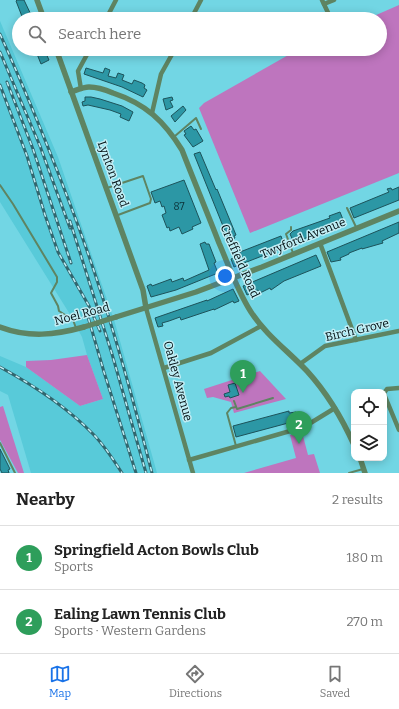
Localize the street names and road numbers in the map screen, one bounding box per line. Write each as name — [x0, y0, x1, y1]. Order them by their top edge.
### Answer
street label: Lynton Road — [95, 139, 131, 209]
street label: Twyford Avenue — [258, 215, 348, 261]
street label: Creffield Road — [218, 222, 262, 300]
street label: Noel Road — [53, 300, 111, 328]
street label: Birch Grove — [324, 316, 390, 344]
street label: Oakley Avenue — [161, 339, 195, 423]

